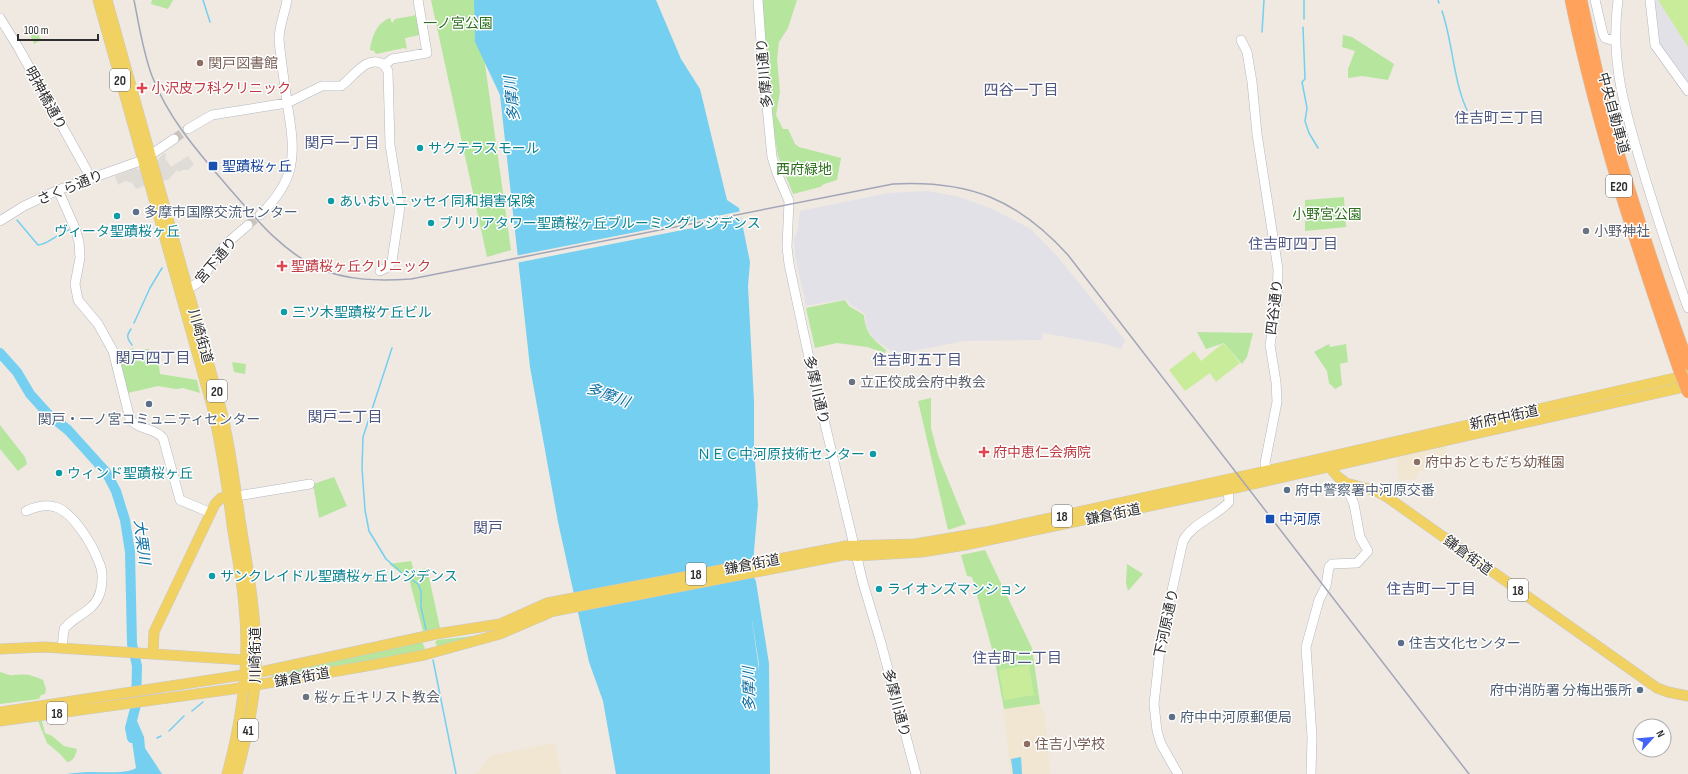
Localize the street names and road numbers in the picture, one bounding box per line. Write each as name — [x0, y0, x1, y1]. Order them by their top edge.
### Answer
street label: 多摩川通り — [753, 37, 776, 109]
street label: 明神橋通り — [21, 64, 70, 133]
road number: 20 — [110, 69, 130, 91]
street label: 中央自動車道 — [1594, 70, 1633, 156]
street label: さくら通り — [35, 166, 106, 208]
road number: E20 — [1606, 175, 1632, 197]
street label: 宮下通り — [192, 233, 241, 287]
street label: 四谷通り — [1263, 278, 1286, 336]
street label: 川崎街道 — [185, 307, 216, 365]
street label: 多摩川通り — [800, 354, 833, 426]
road number: 20 — [207, 380, 227, 402]
street label: 新府中街道 — [1468, 402, 1540, 433]
street label: 鎌倉街道 — [1084, 500, 1142, 529]
road number: 18 — [1052, 505, 1072, 527]
street label: 鎌倉街道 — [1440, 532, 1495, 579]
street label: 鎌倉街道 — [723, 551, 781, 578]
road number: 18 — [686, 563, 706, 585]
road number: 18 — [1508, 579, 1528, 601]
street label: 下河原通り — [1151, 587, 1182, 659]
street label: 川崎街道 — [247, 627, 264, 683]
street label: 鎌倉街道 — [273, 664, 331, 691]
street label: 多摩川通り — [879, 667, 914, 739]
road number: 18 — [47, 702, 67, 724]
road number: 41 — [238, 719, 258, 741]

